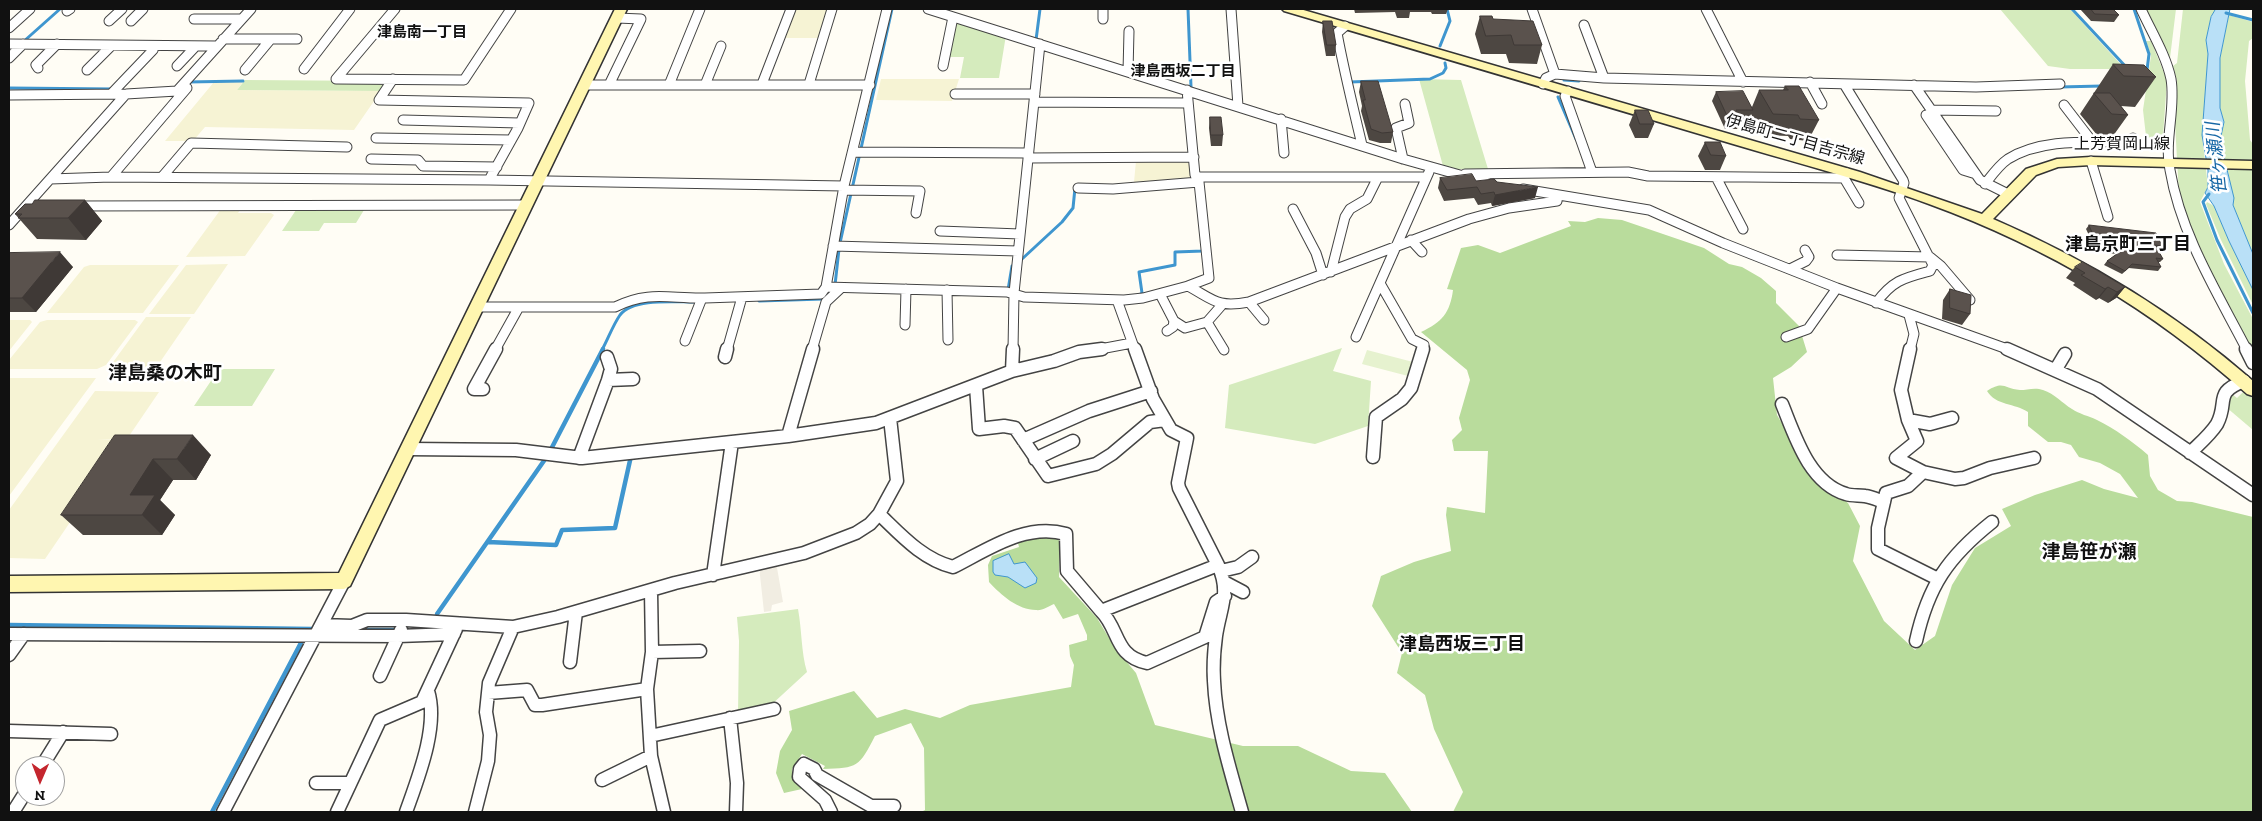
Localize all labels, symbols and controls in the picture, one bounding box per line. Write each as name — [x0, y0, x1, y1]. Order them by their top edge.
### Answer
district label: 津島南一丁目 — [377, 24, 467, 42]
district label: 津島西坂二丁目 — [1131, 63, 1235, 81]
street label: 伊島町二丁目吉宗線 — [1723, 111, 1867, 169]
water label: 笹ヶ瀬川 — [2202, 121, 2232, 195]
street label: 上芳賀岡山線 — [2074, 134, 2170, 154]
district label: 津島京町三丁目 — [2065, 234, 2191, 256]
district label: 津島桑の木町 — [108, 363, 222, 385]
district label: 津島笹が瀬 — [2042, 542, 2136, 564]
district label: 津島西坂三丁目 — [1399, 634, 1525, 656]
north arrow — [15, 756, 65, 806]
text: N — [34, 787, 45, 804]

